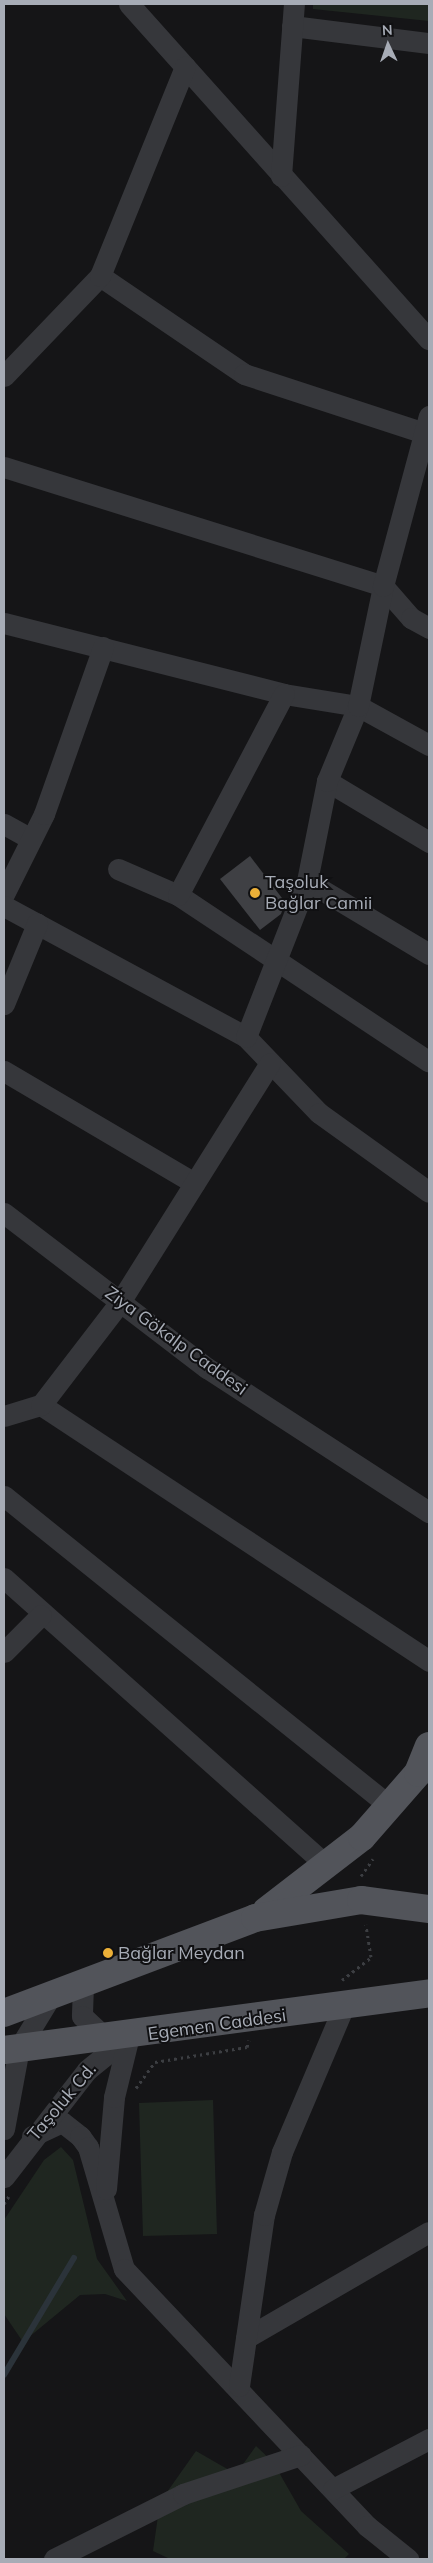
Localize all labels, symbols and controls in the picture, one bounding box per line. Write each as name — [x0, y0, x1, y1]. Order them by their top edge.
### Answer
north arrow — [363, 20, 413, 70]
text: N — [381, 21, 393, 39]
place label: Taşoluk Bağlar Camii — [265, 872, 372, 914]
marker: Taşoluk Bağlar Camii — [249, 887, 261, 899]
street label: Ziya Gökalp Caddesi — [101, 1282, 251, 1400]
place label: Bağlar Meydan — [118, 1942, 245, 1964]
marker: Bağlar Meydan — [102, 1947, 114, 1959]
street label: Egemen Caddesi — [146, 2005, 288, 2045]
street label: Taşoluk Cd. — [23, 2059, 101, 2145]

